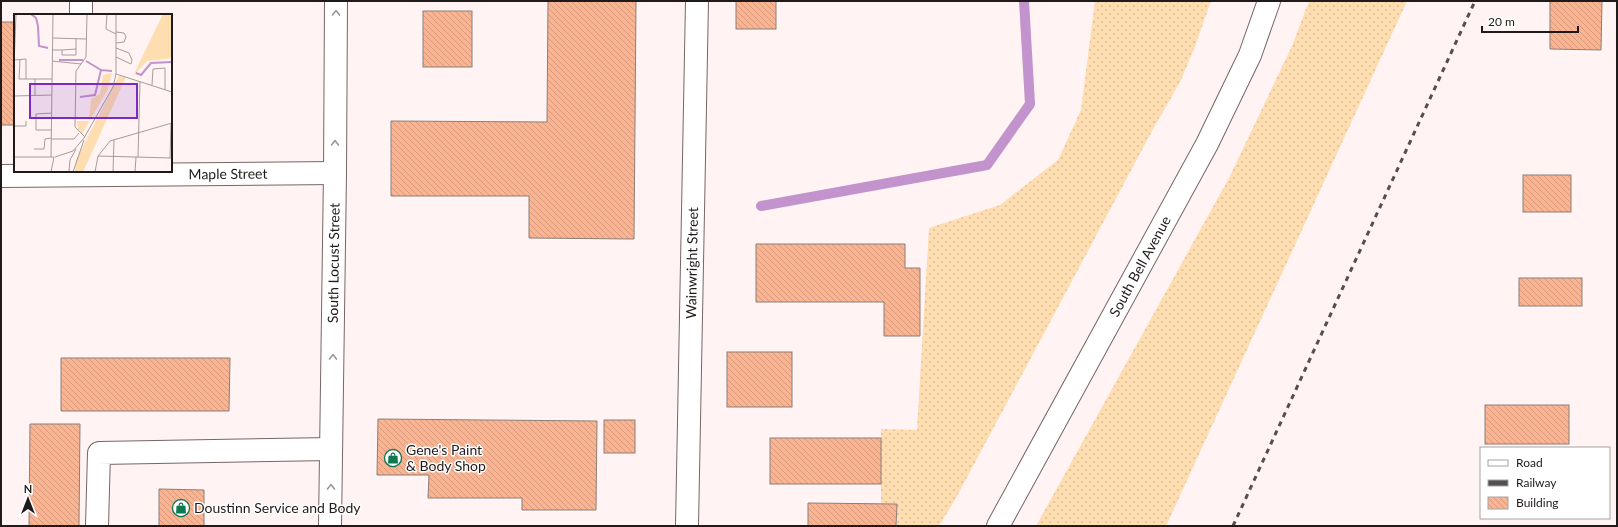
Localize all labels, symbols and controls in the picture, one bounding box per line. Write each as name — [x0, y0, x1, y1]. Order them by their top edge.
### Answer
scale bar — [1482, 8, 1578, 34]
one-way arrow — [332, 10, 340, 16]
inset map — [14, 14, 172, 172]
text: 20 m — [1488, 14, 1515, 29]
one-way arrow — [331, 140, 339, 146]
street label: Maple Street — [188, 165, 267, 182]
street label: South Locust Street — [324, 203, 343, 323]
street label: Wainwright Street — [682, 207, 701, 319]
street label: South Bell Avenue — [1105, 213, 1174, 319]
one-way arrow — [329, 354, 337, 360]
place label: Gene's Paint & Body Shop — [406, 441, 486, 474]
legend — [1480, 447, 1610, 519]
shop icon: Gene's Paint & Body Shop — [383, 448, 403, 468]
text: Road — [1516, 455, 1543, 470]
text: Railway — [1516, 475, 1557, 490]
north arrow — [8, 479, 48, 519]
text: N — [24, 482, 32, 495]
one-way arrow — [327, 484, 335, 490]
text: Building — [1516, 495, 1559, 510]
shop icon: Doustinn Service and Body — [171, 498, 191, 518]
place label: Doustinn Service and Body — [194, 499, 361, 516]

